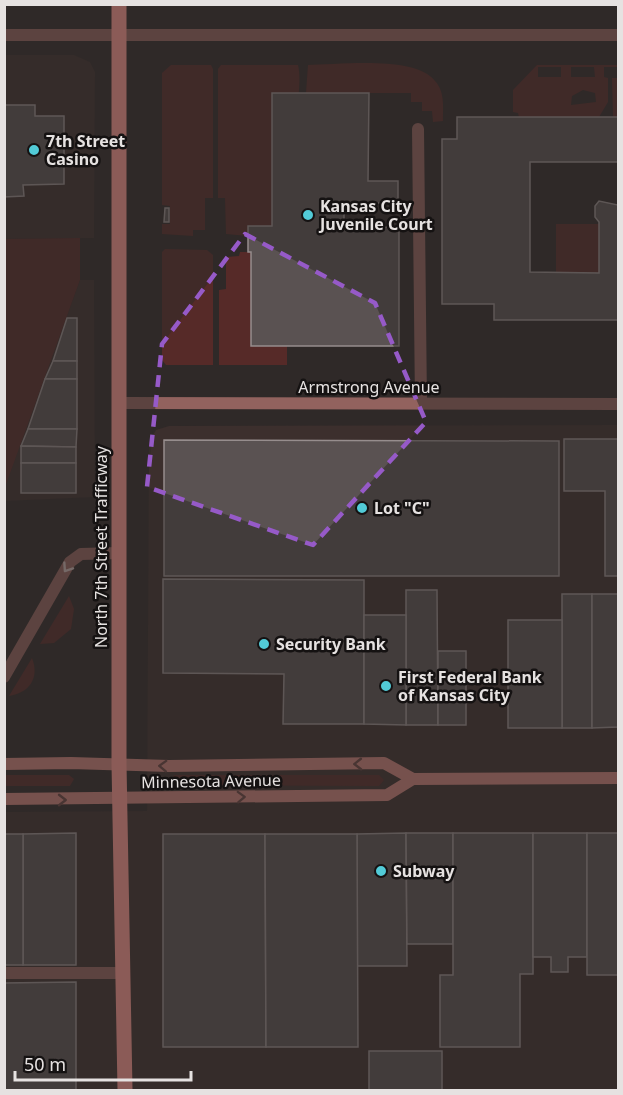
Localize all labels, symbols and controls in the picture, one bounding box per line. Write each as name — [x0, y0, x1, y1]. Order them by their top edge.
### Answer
place label: 7th Street Casino — [46, 130, 125, 170]
marker: 7th Street Casino — [27, 143, 41, 157]
place label: Kansas City Juvenile Court — [318, 195, 433, 235]
marker: Kansas City Juvenile Court — [301, 208, 315, 222]
street label: Armstrong Avenue — [298, 376, 440, 398]
street label: North 7th Street Trafficway — [90, 445, 112, 648]
place label: Lot "C" — [374, 497, 430, 519]
marker: Lot "C" — [355, 501, 369, 515]
one-way arrow — [63, 562, 74, 573]
place label: Security Bank — [276, 633, 386, 655]
marker: Security Bank — [257, 637, 271, 651]
place label: First Federal Bank of Kansas City — [398, 666, 542, 706]
marker: First Federal Bank of Kansas City — [379, 679, 393, 693]
one-way arrow — [354, 758, 363, 770]
one-way arrow — [159, 759, 168, 772]
street label: Minnesota Avenue — [141, 769, 281, 793]
one-way arrow — [237, 791, 246, 803]
one-way arrow — [58, 794, 67, 806]
place label: Subway — [393, 860, 455, 882]
marker: Subway — [374, 864, 388, 878]
scale bar — [15, 1044, 190, 1082]
text: 50 m — [24, 1052, 66, 1076]

